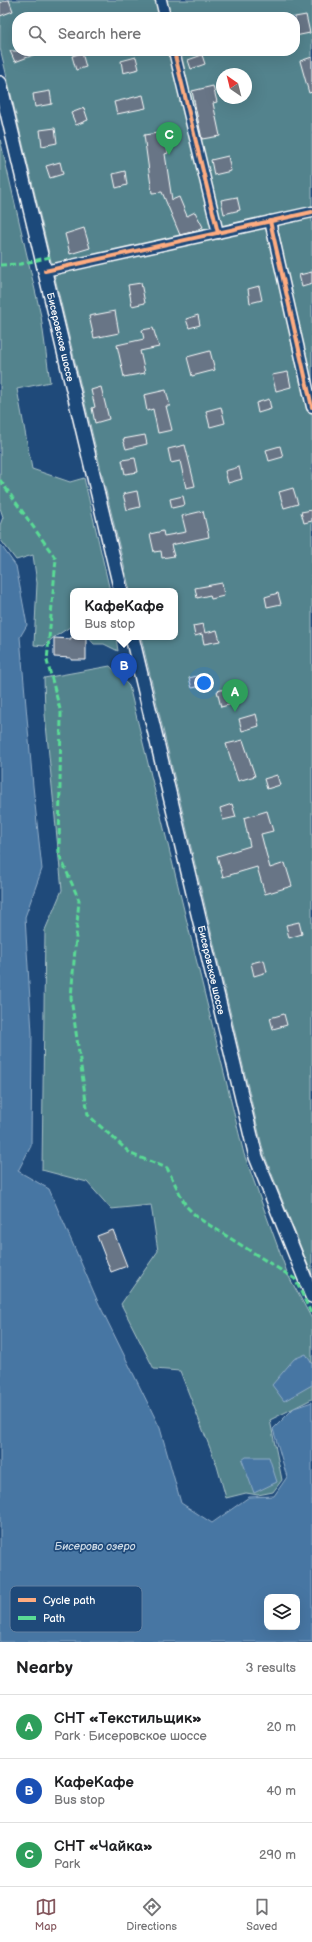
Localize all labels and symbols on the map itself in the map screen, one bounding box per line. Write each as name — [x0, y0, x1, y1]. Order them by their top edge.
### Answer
north arrow — [216, 68, 252, 104]
pin: C — [156, 122, 182, 155]
street label: Бисеровское шоссе — [44, 292, 76, 383]
pin: B — [111, 653, 137, 686]
your location — [194, 673, 214, 693]
pin: A — [222, 679, 248, 712]
street label: Бисеровское шоссе — [195, 925, 227, 1016]
water label: Бисерово озеро — [55, 1540, 136, 1553]
legend — [10, 1586, 142, 1632]
text: Cycle path — [43, 1594, 95, 1607]
text: Path — [43, 1612, 65, 1625]

